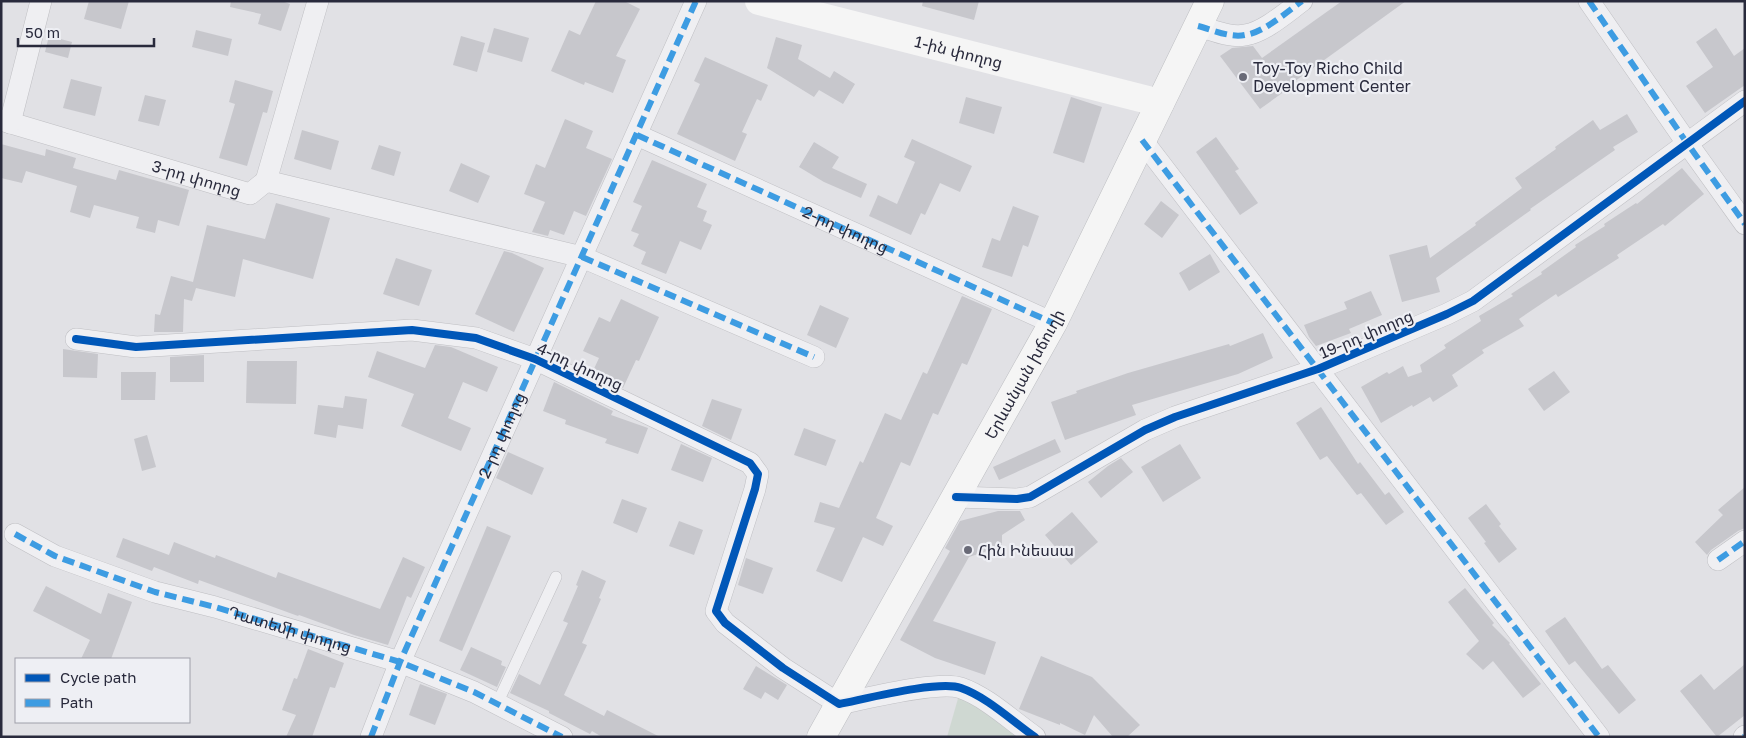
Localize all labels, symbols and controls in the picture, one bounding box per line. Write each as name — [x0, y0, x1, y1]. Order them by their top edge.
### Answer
scale bar — [18, 15, 154, 47]
text: 50 m — [25, 23, 60, 41]
street label: 1-ին փողոց — [913, 31, 1005, 73]
place label: Toy-Toy Richo Child Development Center — [1253, 58, 1411, 96]
marker: Toy-Toy Richo Child Development Center — [1237, 71, 1249, 83]
street label: 3-րդ փողոց — [150, 155, 244, 201]
street label: 2-րդ փողոց — [800, 201, 892, 257]
street label: 19-րդ փողոց — [1316, 305, 1416, 363]
street label: Երևանյան խճուղի — [980, 306, 1068, 443]
street label: 4-րդ փողոց — [534, 337, 626, 395]
street label: 2-րդ փողոց — [474, 389, 530, 481]
place label: Հին Ինեսսա — [978, 540, 1074, 560]
marker: Հին Ինեսսա — [962, 544, 974, 556]
street label: Դատեմի փողոց — [226, 602, 354, 657]
legend — [15, 658, 190, 723]
text: Cycle path — [60, 668, 136, 686]
text: Path — [60, 693, 93, 711]

